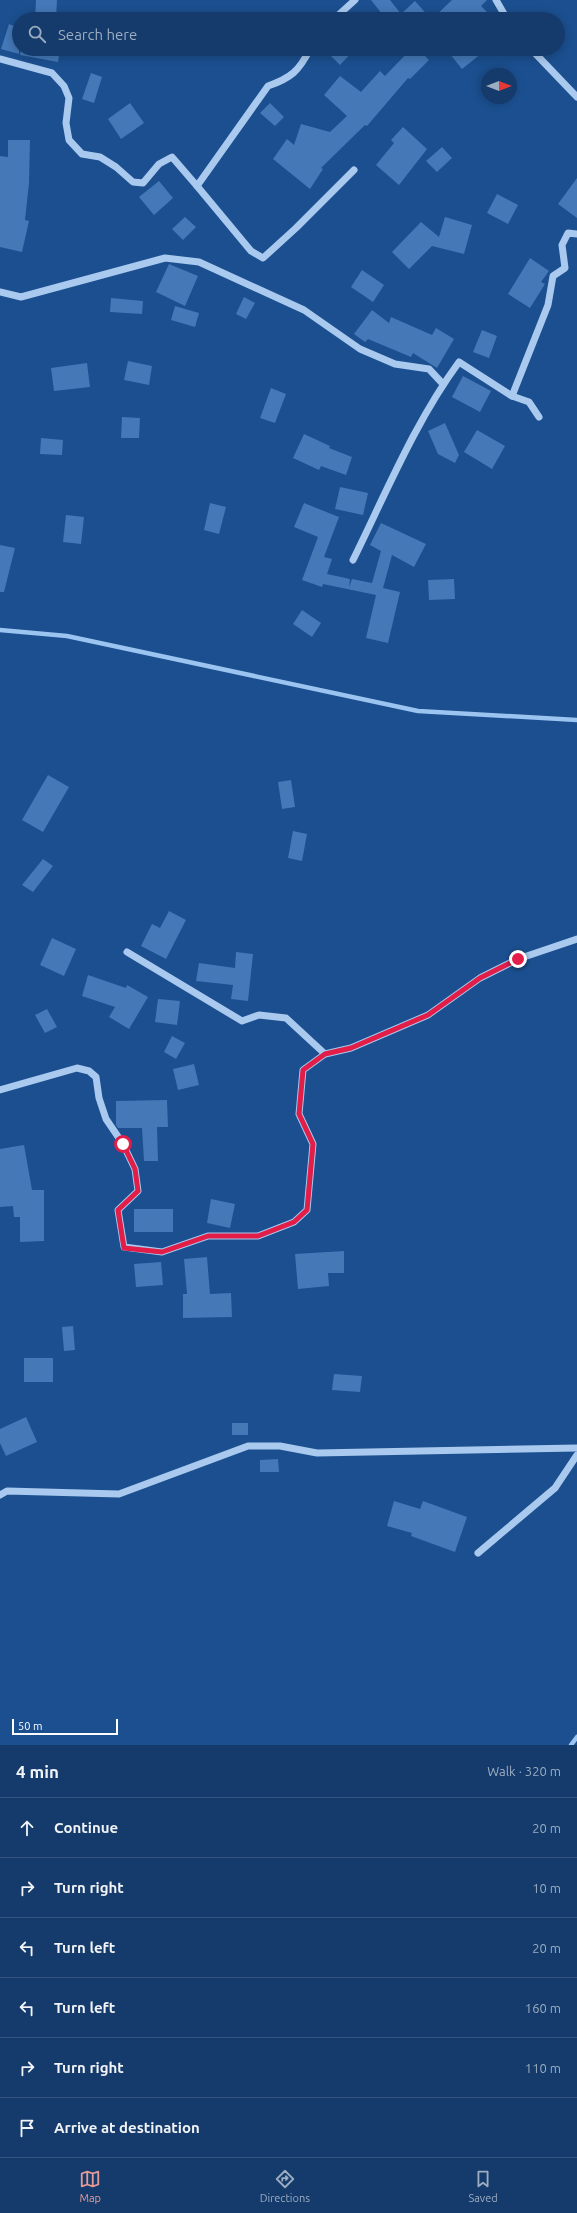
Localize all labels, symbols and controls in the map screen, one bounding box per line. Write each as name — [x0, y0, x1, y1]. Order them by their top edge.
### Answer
search box — [12, 12, 565, 56]
icon: search — [26, 23, 48, 45]
text: Search here — [58, 26, 137, 43]
north arrow — [481, 68, 517, 104]
route end — [509, 950, 527, 968]
route start — [114, 1135, 132, 1153]
scale bar — [12, 1717, 118, 1736]
text: 50 m — [18, 1720, 42, 1732]
text: 4 min — [16, 1762, 59, 1781]
text: Walk · 320 m — [487, 1764, 561, 1778]
icon: ahead — [16, 1817, 38, 1839]
text: Continue — [54, 1819, 118, 1836]
text: 20 m — [532, 1821, 561, 1835]
icon: right — [16, 1877, 38, 1899]
text: Turn right — [54, 1879, 124, 1896]
text: 10 m — [532, 1881, 561, 1895]
icon: left — [16, 1937, 38, 1959]
text: Turn left — [54, 1939, 115, 1956]
text: 20 m — [532, 1941, 561, 1955]
icon: left — [16, 1997, 38, 2019]
text: Turn left — [54, 1999, 115, 2016]
text: 160 m — [525, 2001, 561, 2015]
icon: right — [16, 2057, 38, 2079]
text: Turn right — [54, 2059, 124, 2076]
text: 110 m — [525, 2061, 561, 2075]
icon: arrive — [16, 2117, 38, 2139]
text: Arrive at destination — [54, 2119, 200, 2136]
tab: Map — [79, 2168, 101, 2204]
tab: Directions — [260, 2168, 310, 2204]
tab: Saved — [468, 2168, 498, 2204]

